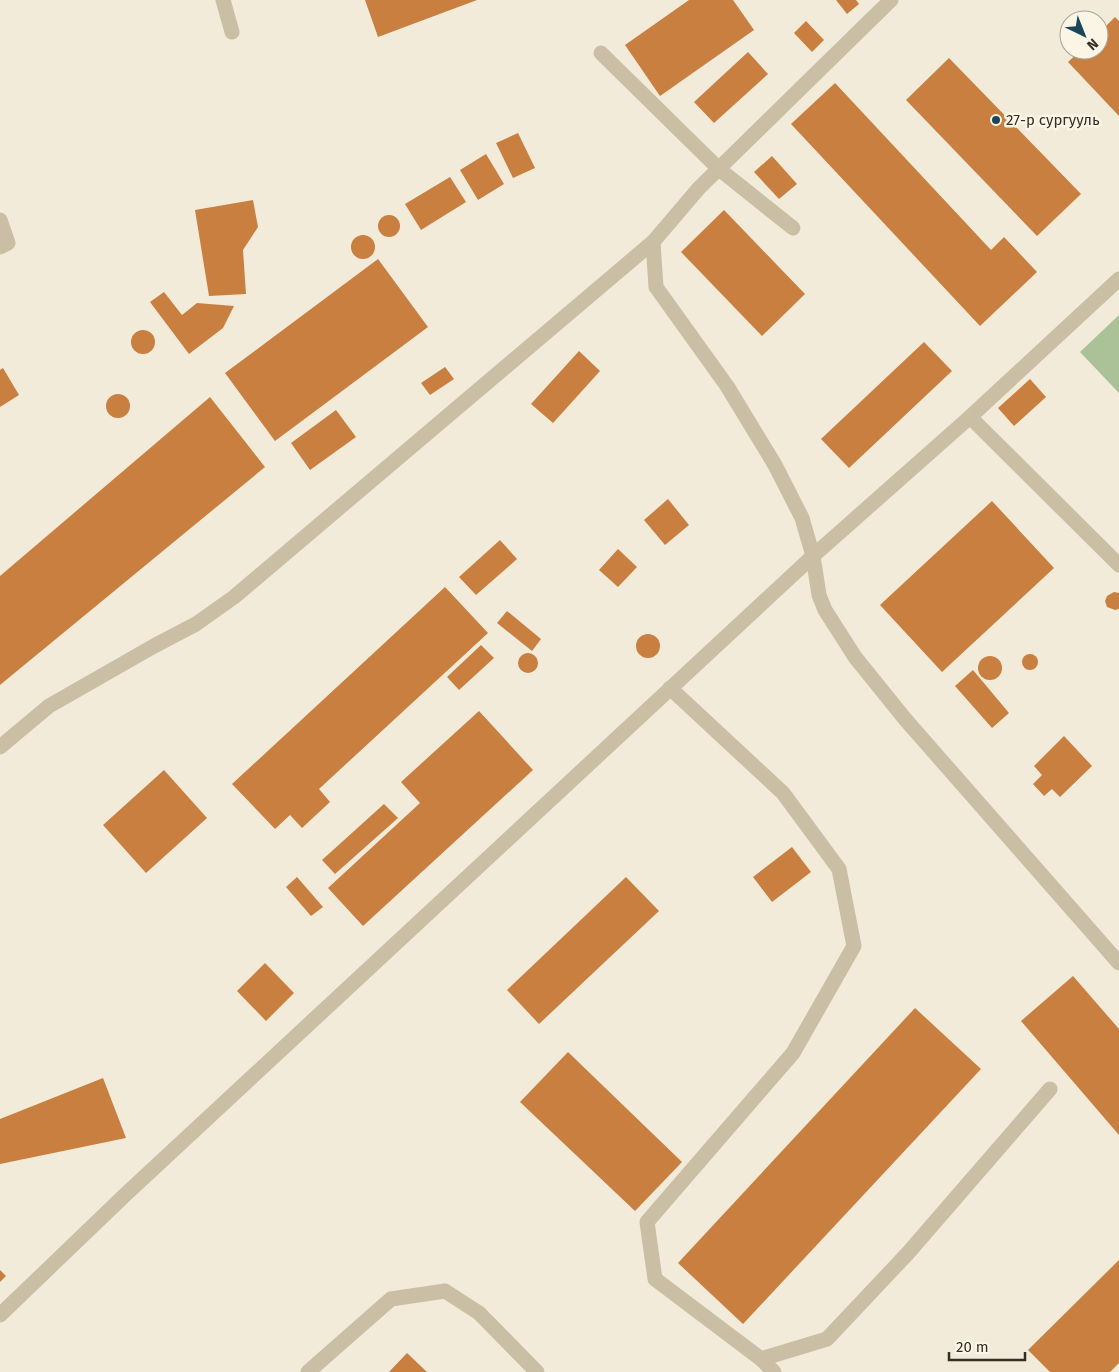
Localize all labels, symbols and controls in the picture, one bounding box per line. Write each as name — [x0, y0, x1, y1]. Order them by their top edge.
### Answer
north arrow — [1059, 10, 1109, 60]
text: N — [1083, 35, 1102, 54]
place label: 27-р сургууль — [1006, 111, 1100, 129]
marker: 27-р сургууль — [990, 114, 1002, 126]
scale bar — [949, 1330, 1025, 1362]
text: 20 m — [956, 1338, 989, 1356]

